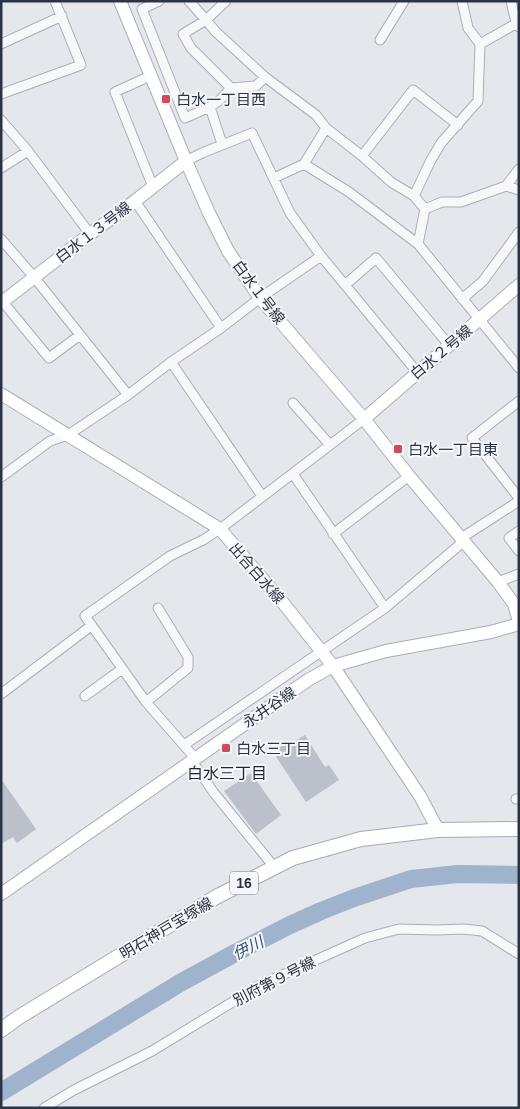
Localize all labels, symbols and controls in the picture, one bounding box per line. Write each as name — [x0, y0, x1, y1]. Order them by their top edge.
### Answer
place label: 白水一丁目西 — [176, 91, 266, 108]
marker: 白水一丁目西 — [160, 93, 172, 105]
street label: 白水１３号線 — [52, 198, 134, 266]
street label: 白水１号線 — [230, 257, 288, 327]
street label: 白水２号線 — [407, 321, 475, 383]
place label: 白水一丁目東 — [408, 441, 498, 458]
marker: 白水一丁目東 — [392, 443, 404, 455]
street label: 出合白水線 — [226, 539, 288, 607]
street label: 永井谷線 — [239, 683, 299, 731]
place label: 白水三丁目 — [236, 740, 311, 757]
marker: 白水三丁目 — [220, 742, 232, 754]
district label: 白水三丁目 — [187, 765, 267, 782]
road number: 16 — [230, 871, 258, 894]
street label: 明石神戸宝塚線 — [117, 894, 215, 962]
water label: 伊川 — [230, 932, 268, 963]
street label: 別府第９号線 — [230, 953, 318, 1009]

